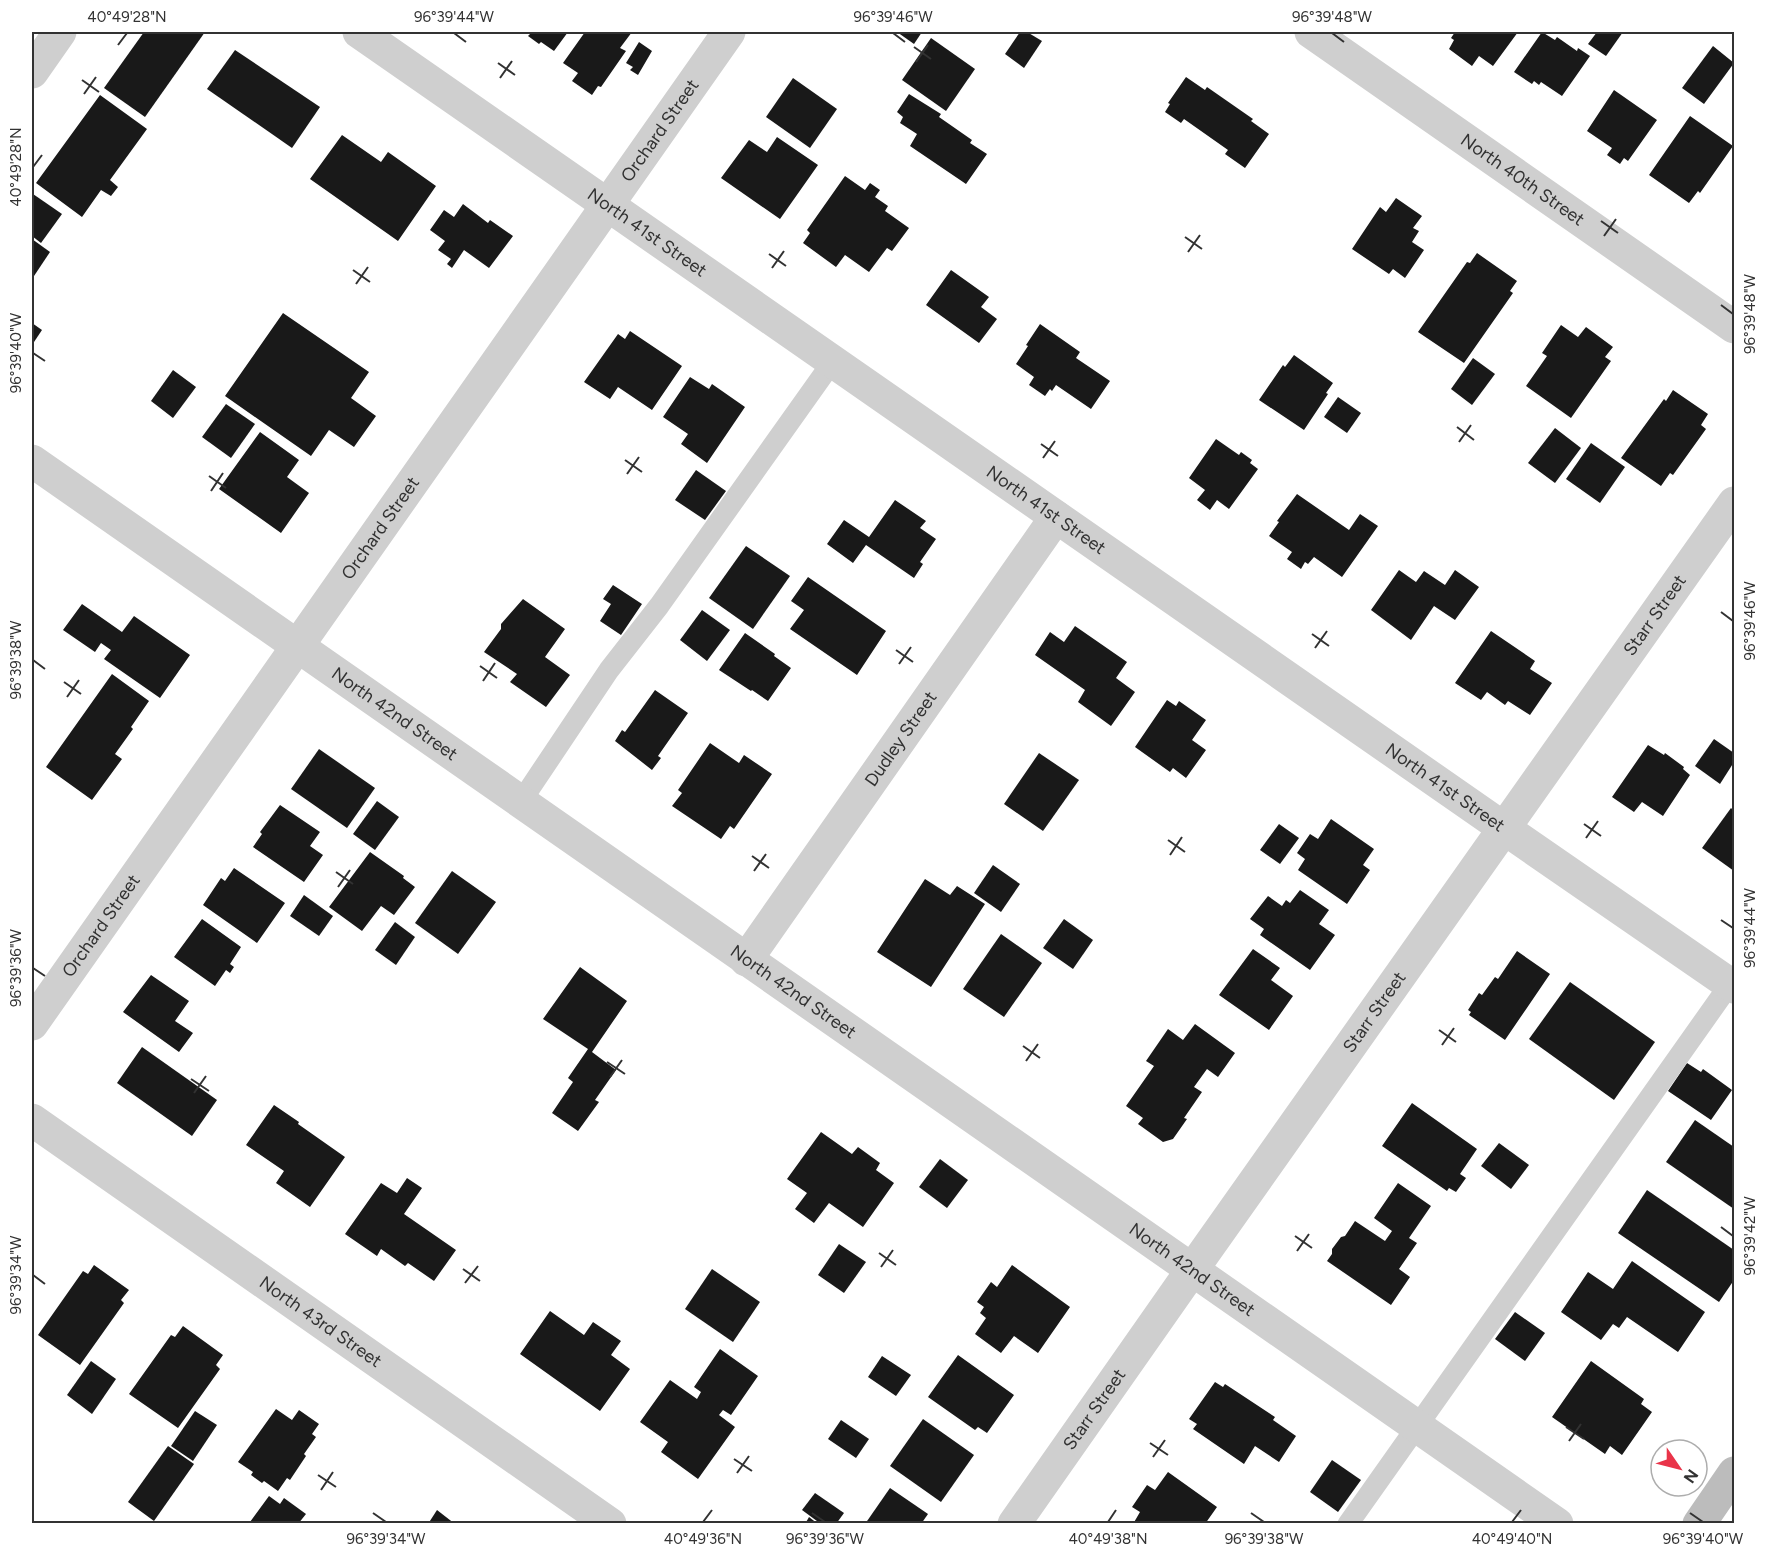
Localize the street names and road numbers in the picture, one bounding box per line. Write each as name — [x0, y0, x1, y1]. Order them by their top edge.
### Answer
street label: Orchard Street — [616, 75, 704, 186]
street label: North 40th Street — [1456, 129, 1589, 231]
street label: North 41st Street — [583, 183, 711, 282]
street label: North 41st Street — [982, 461, 1110, 559]
street label: Orchard Street — [337, 472, 424, 584]
street label: Starr Street — [1619, 570, 1691, 660]
street label: North 42nd Street — [327, 662, 462, 765]
street label: Dudley Street — [860, 687, 942, 791]
street label: North 41st Street — [1381, 738, 1509, 837]
street label: Orchard Street — [57, 870, 145, 981]
street label: North 42nd Street — [726, 940, 861, 1043]
street label: Starr Street — [1338, 967, 1411, 1057]
street label: North 42nd Street — [1125, 1218, 1259, 1321]
street label: North 43rd Street — [255, 1271, 386, 1372]
street label: Starr Street — [1058, 1364, 1130, 1454]

